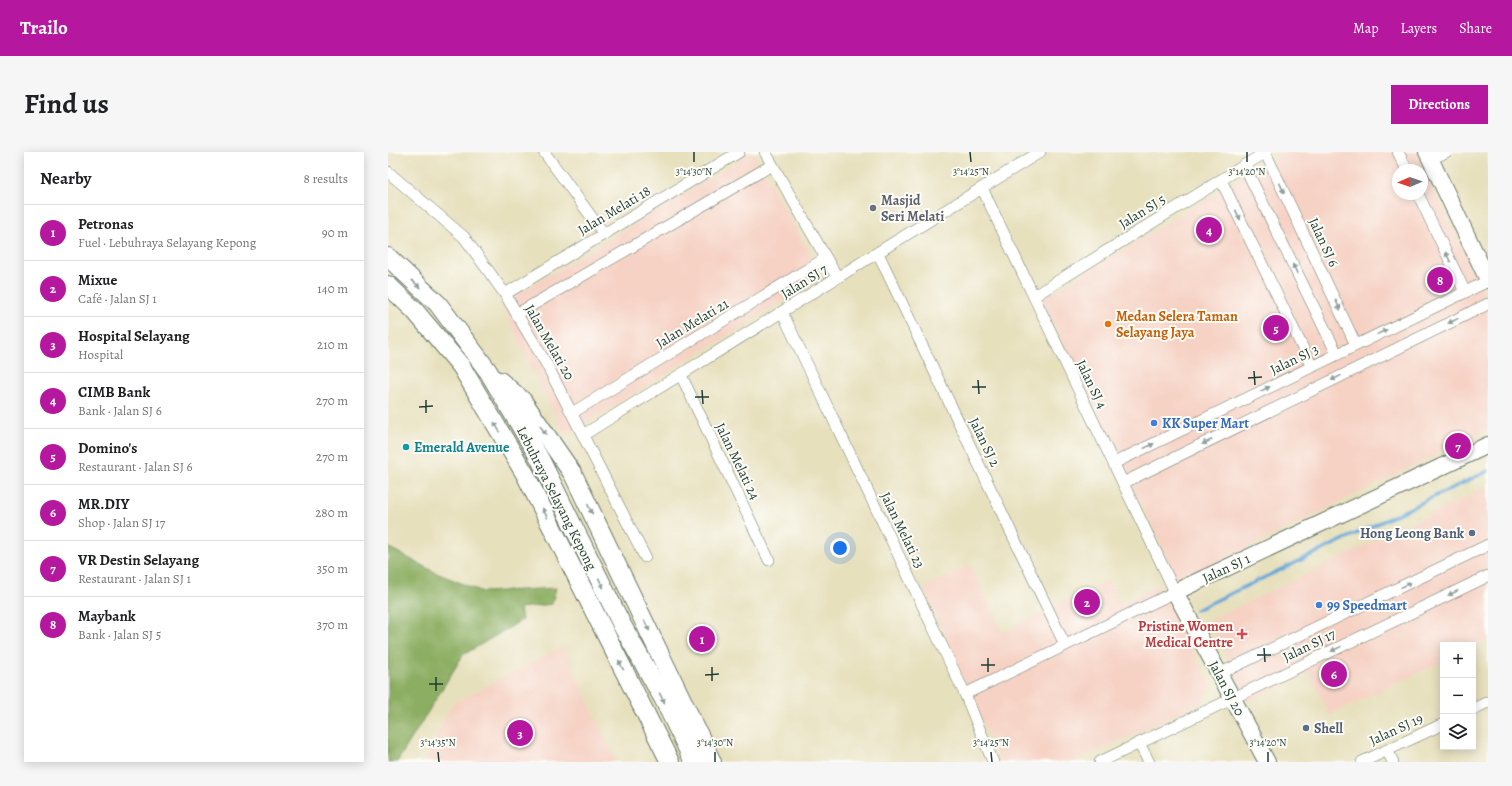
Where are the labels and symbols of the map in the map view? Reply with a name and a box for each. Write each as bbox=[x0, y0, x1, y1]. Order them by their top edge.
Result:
north arrow bbox=[1392, 164, 1428, 200]
text: 3°14'30"N bbox=[676, 165, 712, 178]
text: 3°14'25"N bbox=[953, 165, 989, 178]
text: 3°14'20"N bbox=[1228, 165, 1266, 178]
street label: Jalan Melati 18 bbox=[574, 181, 654, 240]
one-way arrow bbox=[1279, 182, 1285, 193]
street label: Jalan SJ 5 bbox=[1115, 190, 1169, 233]
place label: Masjid Seri Melati bbox=[881, 191, 944, 226]
marker: Masjid Seri Melati bbox=[868, 203, 878, 213]
one-way arrow bbox=[1235, 209, 1241, 221]
street label: Jalan SJ 6 bbox=[1304, 214, 1343, 270]
pin: 4 bbox=[1196, 215, 1222, 245]
one-way arrow bbox=[1445, 251, 1451, 262]
street label: Jalan SJ 7 bbox=[777, 260, 831, 303]
one-way arrow bbox=[1292, 263, 1298, 275]
pin: 8 bbox=[1427, 265, 1453, 295]
one-way arrow bbox=[411, 279, 421, 289]
street label: Jalan Melati 21 bbox=[652, 294, 732, 353]
one-way arrow bbox=[1335, 299, 1341, 311]
street label: Jalan Melati 20 bbox=[520, 301, 579, 384]
place label: Medan Selera Taman Selayang Jaya bbox=[1116, 307, 1238, 342]
pin: 5 bbox=[1263, 313, 1289, 343]
one-way arrow bbox=[1447, 318, 1459, 324]
marker: Medan Selera Taman Selayang Jaya bbox=[1103, 319, 1113, 329]
one-way arrow bbox=[1377, 329, 1388, 335]
street label: Jalan SJ 3 bbox=[1267, 340, 1322, 379]
street label: Jalan SJ 4 bbox=[1072, 357, 1112, 412]
one-way arrow bbox=[1331, 375, 1342, 381]
one-way arrow bbox=[1260, 386, 1271, 392]
street label: Jalan SJ 2 bbox=[965, 414, 1005, 470]
place label: KK Super Mart bbox=[1162, 414, 1249, 433]
marker: KK Super Mart bbox=[1149, 418, 1159, 428]
street label: Jalan Melati 24 bbox=[711, 420, 764, 503]
one-way arrow bbox=[493, 422, 501, 432]
street label: Lebuhraya Selayang Kepong bbox=[512, 423, 601, 573]
one-way arrow bbox=[539, 425, 547, 436]
pin: 7 bbox=[1445, 431, 1471, 461]
place label: Emerald Avenue bbox=[414, 438, 510, 457]
one-way arrow bbox=[1201, 439, 1213, 445]
marker: Emerald Avenue bbox=[401, 442, 411, 452]
one-way arrow bbox=[1143, 443, 1154, 449]
street label: Jalan Melati 23 bbox=[876, 489, 929, 572]
one-way arrow bbox=[587, 504, 593, 515]
one-way arrow bbox=[541, 507, 548, 519]
place label: Hong Leong Bank bbox=[1360, 524, 1465, 543]
marker: Hong Leong Bank bbox=[1467, 528, 1477, 538]
your location bbox=[830, 538, 850, 558]
street label: Jalan SJ 1 bbox=[1199, 549, 1253, 588]
one-way arrow bbox=[598, 578, 604, 589]
one-way arrow bbox=[1400, 582, 1412, 588]
pin: 2 bbox=[1074, 587, 1100, 617]
one-way arrow bbox=[1447, 590, 1459, 596]
place label: 99 Speedmart bbox=[1327, 596, 1407, 615]
marker: 99 Speedmart bbox=[1314, 600, 1324, 610]
place label: Pristine Women Medical Centre bbox=[1138, 617, 1234, 652]
one-way arrow bbox=[644, 621, 650, 632]
pin: 1 bbox=[689, 624, 715, 654]
street label: Jalan SJ 17 bbox=[1280, 624, 1339, 666]
marker: Pristine Women Medical Centre bbox=[1236, 628, 1248, 640]
one-way arrow bbox=[1330, 646, 1341, 652]
street label: Jalan SJ 20 bbox=[1204, 657, 1249, 719]
one-way arrow bbox=[617, 659, 624, 671]
pin: 6 bbox=[1321, 659, 1347, 689]
one-way arrow bbox=[659, 692, 666, 704]
street label: Jalan SJ 19 bbox=[1366, 709, 1426, 750]
pin: 3 bbox=[507, 718, 533, 748]
place label: Shell bbox=[1314, 719, 1343, 738]
marker: Shell bbox=[1301, 723, 1311, 733]
text: 3°14'35"N bbox=[420, 736, 456, 749]
text: 3°14'30"N bbox=[697, 736, 733, 749]
text: 3°14'25"N bbox=[973, 736, 1009, 749]
text: 3°14'20"N bbox=[1249, 736, 1287, 749]

